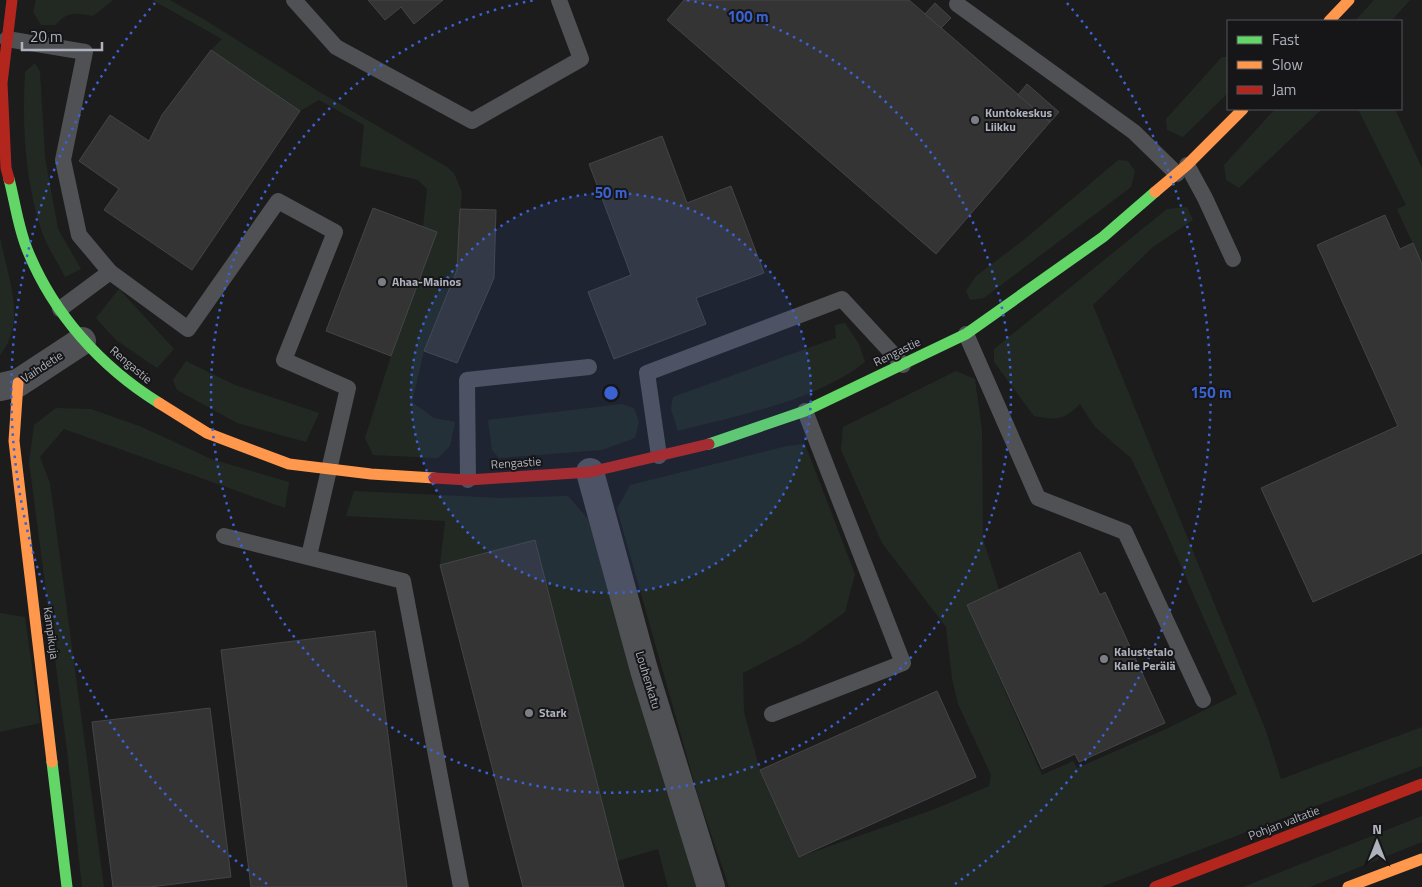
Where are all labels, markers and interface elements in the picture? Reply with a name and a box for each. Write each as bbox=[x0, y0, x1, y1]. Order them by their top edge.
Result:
text: 100 m bbox=[727, 5, 769, 28]
scale bar bbox=[22, 20, 102, 52]
legend bbox=[1227, 20, 1402, 110]
text: 20 m bbox=[30, 25, 63, 48]
text: Fast bbox=[1272, 28, 1300, 51]
text: Slow bbox=[1272, 53, 1303, 76]
text: Jam bbox=[1272, 78, 1296, 101]
place label: Kuntokeskus Liikku bbox=[985, 103, 1053, 136]
marker: Kuntokeskus Liikku bbox=[969, 114, 981, 126]
text: 50 m bbox=[595, 181, 627, 204]
place label: Ahaa-Mainos bbox=[392, 272, 462, 291]
marker: Ahaa-Mainos bbox=[376, 276, 388, 288]
street label: Rengastie bbox=[870, 332, 924, 371]
street label: Rengastie bbox=[106, 341, 157, 388]
street label: Vaihdetie bbox=[17, 346, 67, 387]
text: 150 m bbox=[1190, 381, 1232, 404]
centre of rings bbox=[602, 384, 620, 402]
street label: Rengastie bbox=[490, 451, 542, 474]
street label: Kampikuja bbox=[38, 606, 65, 660]
place label: Kalustetalo Kalle Perälä bbox=[1114, 642, 1176, 675]
street label: Louhenkatu bbox=[631, 649, 666, 711]
marker: Kalustetalo Kalle Perälä bbox=[1098, 653, 1110, 665]
place label: Stark bbox=[539, 703, 567, 722]
marker: Stark bbox=[523, 707, 535, 719]
street label: Pohjan valtatie bbox=[1245, 800, 1322, 845]
north arrow bbox=[1352, 817, 1402, 867]
text: N bbox=[1372, 818, 1382, 839]

